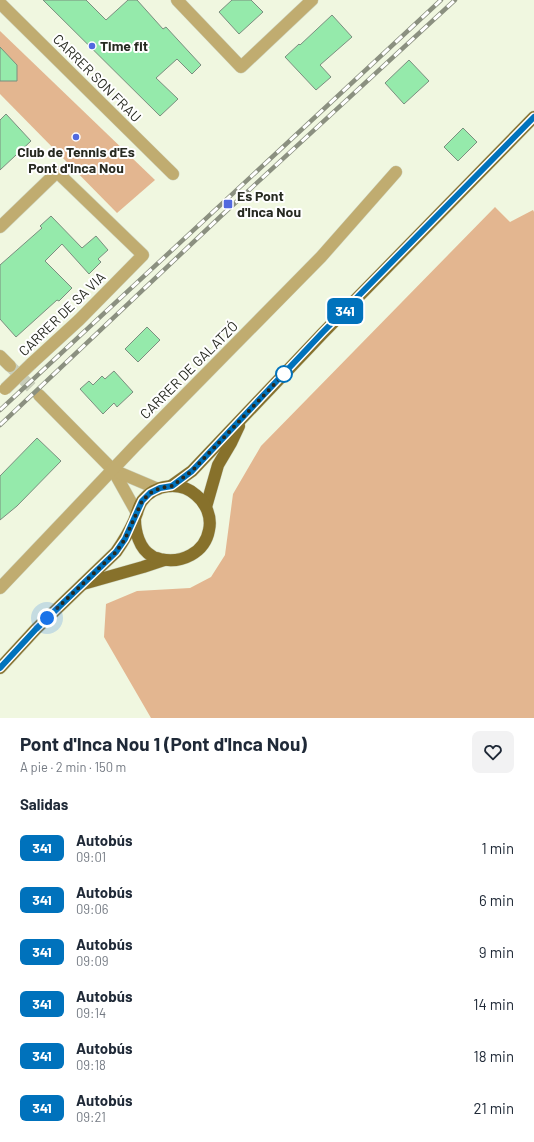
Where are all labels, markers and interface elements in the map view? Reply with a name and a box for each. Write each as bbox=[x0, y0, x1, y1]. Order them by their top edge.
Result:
street label: CARRER SON FRAU bbox=[50, 30, 145, 125]
place label: Time fit bbox=[100, 37, 148, 54]
marker: Time fit bbox=[87, 41, 97, 51]
marker: Club de Tennis d'Es Pont d'Inca Nou bbox=[71, 132, 81, 142]
place label: Club de Tennis d'Es Pont d'Inca Nou bbox=[17, 143, 135, 176]
place label: Es Pont d'Inca Nou bbox=[237, 187, 301, 220]
marker: Es Pont d'Inca Nou bbox=[222, 198, 234, 210]
street label: CARRER DE SA VIA bbox=[15, 268, 109, 359]
line badge: 341 bbox=[322, 298, 368, 324]
text: 341 bbox=[335, 302, 355, 319]
street label: CARRER DE GALATZÓ bbox=[136, 317, 241, 422]
unlabelled marker bbox=[275, 365, 293, 383]
your location bbox=[37, 608, 57, 628]
button: heart bbox=[472, 731, 514, 773]
text: Pont d'Inca Nou 1 (Pont d'Inca Nou) bbox=[20, 732, 307, 755]
text: A pie · 2 min · 150 m bbox=[20, 759, 126, 775]
text: Salidas bbox=[20, 795, 68, 813]
text: Autobús bbox=[76, 831, 132, 849]
text: 341 bbox=[32, 839, 52, 856]
text: 1 min bbox=[481, 839, 514, 857]
text: 09:01 bbox=[76, 849, 106, 865]
text: Autobús bbox=[76, 883, 132, 901]
text: 341 bbox=[32, 891, 52, 908]
text: 6 min bbox=[479, 891, 514, 909]
text: 09:06 bbox=[76, 901, 109, 917]
text: Autobús bbox=[76, 935, 132, 953]
text: 341 bbox=[32, 943, 52, 960]
text: 9 min bbox=[479, 943, 514, 961]
text: 09:09 bbox=[76, 953, 109, 969]
text: Autobús bbox=[76, 987, 132, 1005]
text: 341 bbox=[32, 995, 52, 1012]
text: 14 min bbox=[473, 995, 514, 1013]
text: 09:14 bbox=[76, 1005, 106, 1021]
text: Autobús bbox=[76, 1039, 132, 1057]
text: 341 bbox=[32, 1047, 52, 1064]
text: 18 min bbox=[474, 1047, 514, 1065]
text: 09:18 bbox=[76, 1057, 106, 1073]
text: Autobús bbox=[76, 1091, 132, 1109]
text: 341 bbox=[32, 1099, 52, 1116]
text: 21 min bbox=[474, 1099, 514, 1117]
text: 09:21 bbox=[76, 1109, 106, 1125]

